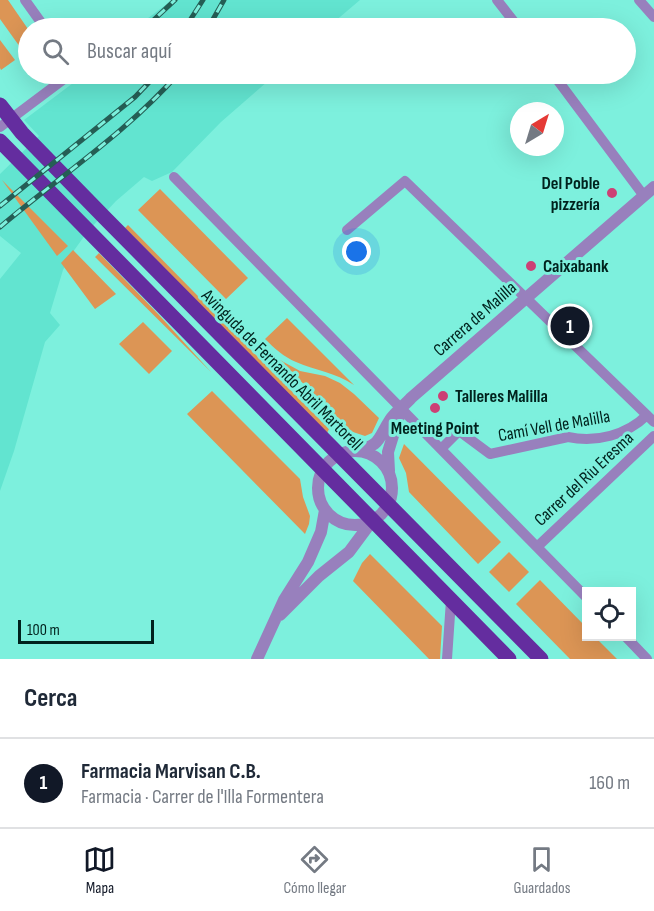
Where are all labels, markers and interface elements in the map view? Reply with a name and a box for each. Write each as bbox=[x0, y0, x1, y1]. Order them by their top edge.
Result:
search box bbox=[18, 18, 636, 84]
icon: search bbox=[39, 35, 72, 68]
text: Buscar aquí bbox=[87, 38, 172, 65]
north arrow bbox=[510, 102, 564, 156]
place label: Del Poble pizzería bbox=[541, 173, 600, 215]
marker: Del Poble pizzería bbox=[605, 186, 619, 200]
your location bbox=[342, 237, 371, 266]
place label: Caixabank bbox=[543, 256, 609, 277]
marker: Caixabank bbox=[524, 259, 538, 273]
street label: Carrera de Malilla bbox=[429, 277, 521, 361]
street label: Avinguda de Fernando Abril Martorell bbox=[196, 284, 367, 455]
pin: 1 bbox=[550, 304, 590, 348]
place label: Talleres Malilla bbox=[455, 386, 548, 407]
marker: Talleres Malilla bbox=[436, 389, 450, 403]
marker: Meeting Point bbox=[428, 401, 442, 415]
street label: Camí Vell de Malilla bbox=[496, 406, 612, 446]
place label: Meeting Point bbox=[391, 418, 479, 439]
street label: Carrer del Riu Eresma bbox=[530, 428, 638, 530]
map controls bbox=[582, 587, 636, 641]
button: locate bbox=[582, 587, 636, 641]
scale bar bbox=[18, 617, 154, 644]
text: 100 m bbox=[27, 621, 60, 640]
text: Cerca bbox=[24, 683, 77, 714]
text: Farmacia Marvisan C.B. bbox=[81, 758, 261, 785]
text: 1 bbox=[40, 771, 47, 795]
text: 160 m bbox=[589, 771, 630, 795]
text: Farmacia · Carrer de l'Illa Formentera bbox=[81, 785, 324, 809]
tab: Mapa bbox=[83, 843, 116, 898]
tab: Cómo llegar bbox=[283, 843, 346, 898]
tab: Guardados bbox=[513, 843, 571, 898]

